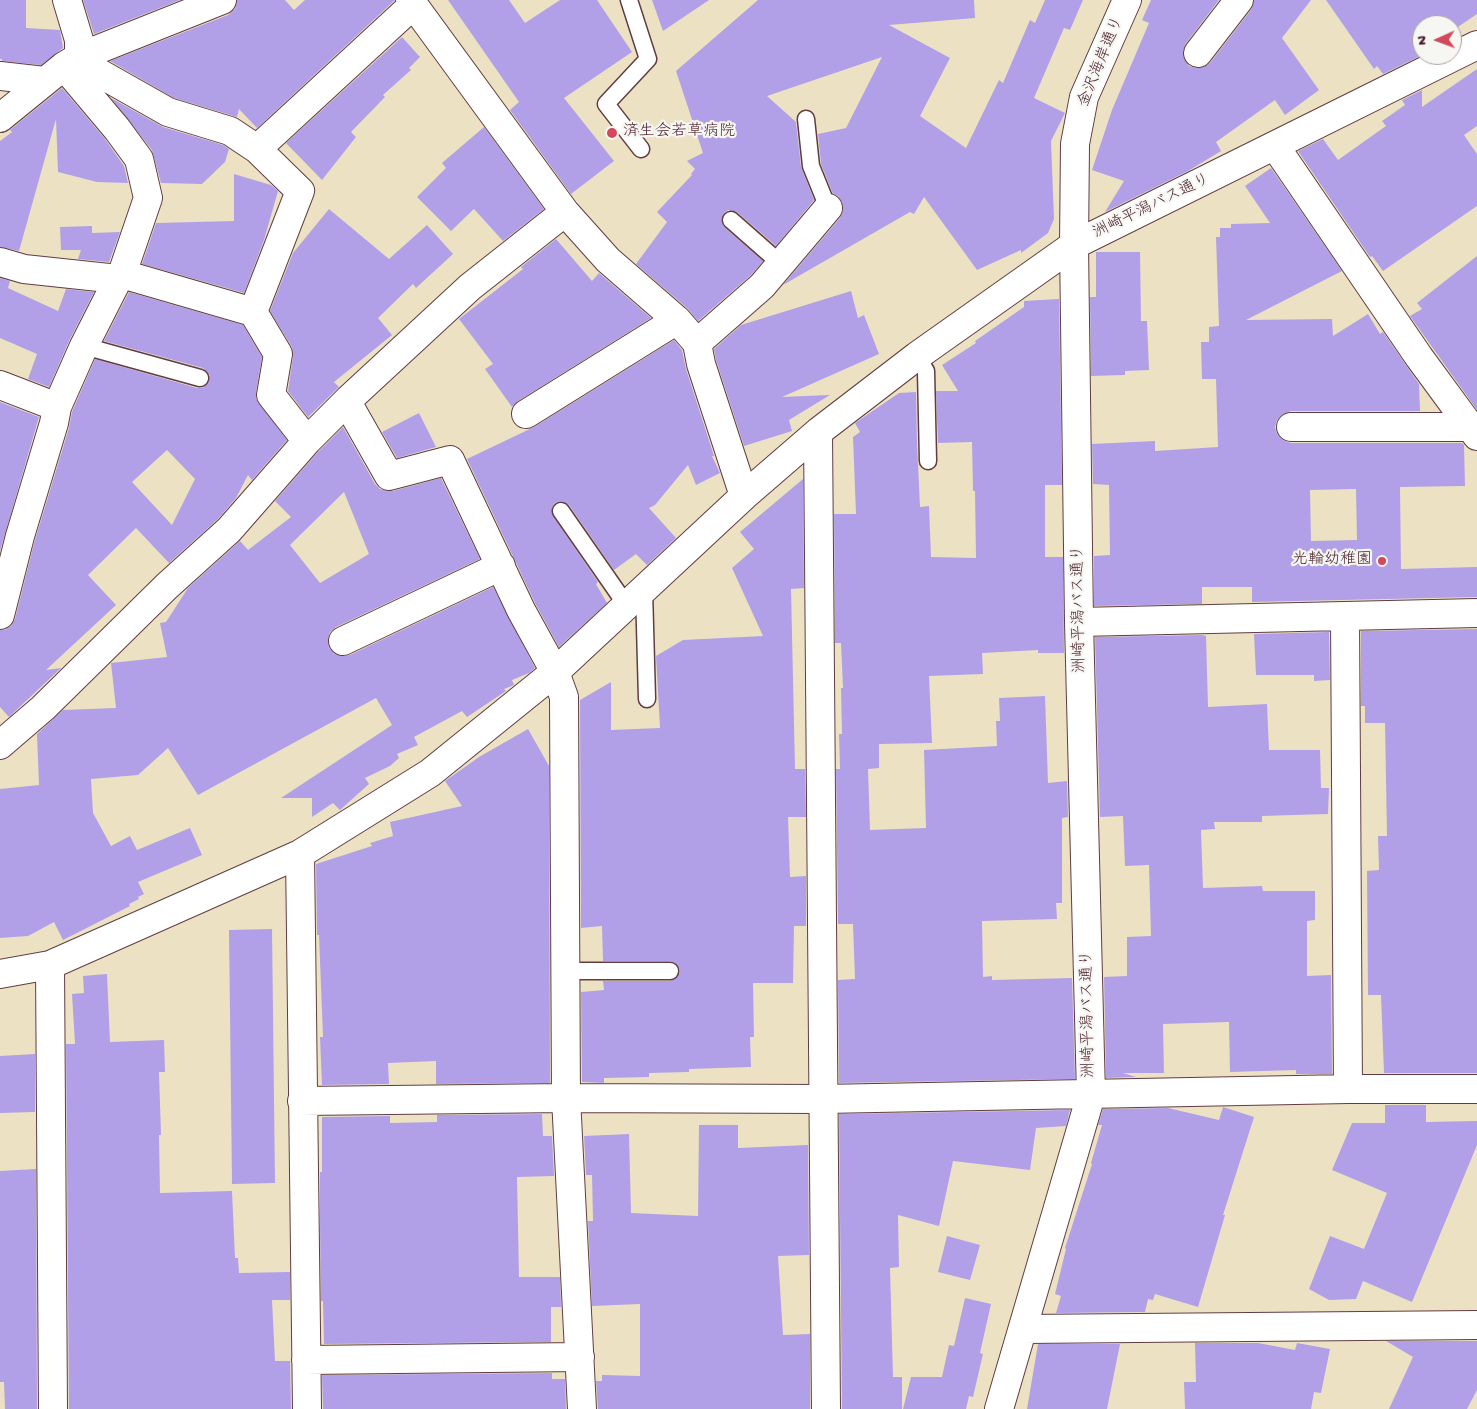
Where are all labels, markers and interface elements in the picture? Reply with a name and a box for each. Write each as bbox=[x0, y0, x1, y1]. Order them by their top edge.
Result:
street label: 金沢海岸通り bbox=[1075, 14, 1129, 110]
north arrow bbox=[1412, 15, 1462, 65]
text: N bbox=[1414, 36, 1431, 45]
place label: 済生会若草病院 bbox=[623, 123, 735, 143]
marker: 済生会若草病院 bbox=[605, 126, 619, 140]
street label: 洲崎平潟バス通り bbox=[1090, 170, 1214, 244]
street label: 洲崎平潟バス通り bbox=[1069, 545, 1091, 673]
place label: 光輪幼稚園 bbox=[1292, 551, 1372, 571]
marker: 光輪幼稚園 bbox=[1376, 555, 1388, 567]
street label: 洲崎平潟バス通り bbox=[1078, 950, 1100, 1078]

